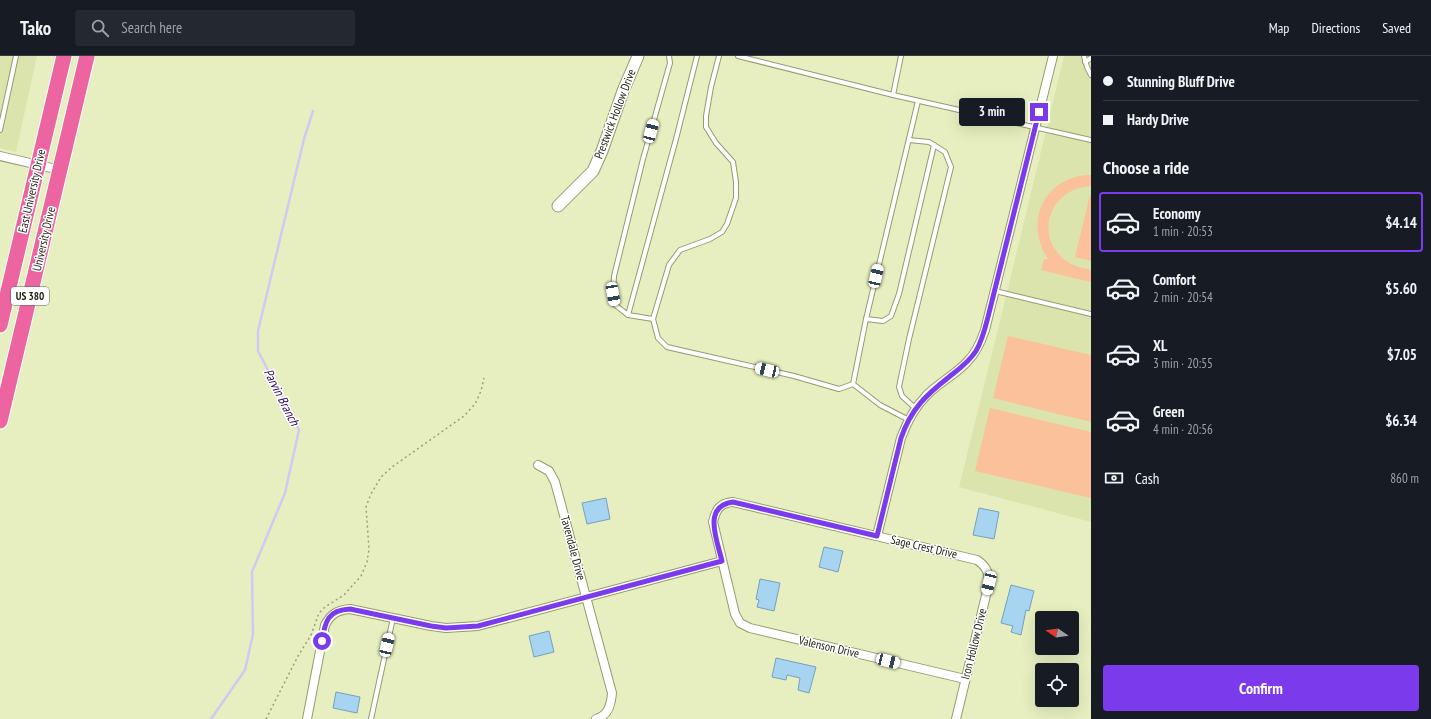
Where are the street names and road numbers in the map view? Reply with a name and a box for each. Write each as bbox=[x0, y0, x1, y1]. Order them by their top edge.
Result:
street label: Prestwick Hollow Drive bbox=[591, 67, 639, 161]
street label: East University Drive bbox=[15, 148, 48, 234]
street label: University Drive bbox=[29, 205, 58, 272]
road number: US 380 bbox=[11, 287, 49, 305]
street label: Tavendale Drive bbox=[558, 514, 589, 582]
street label: Sage Crest Drive bbox=[889, 532, 959, 561]
street label: Iron Hollow Drive bbox=[957, 607, 990, 681]
street label: Valenson Drive bbox=[796, 632, 861, 661]

